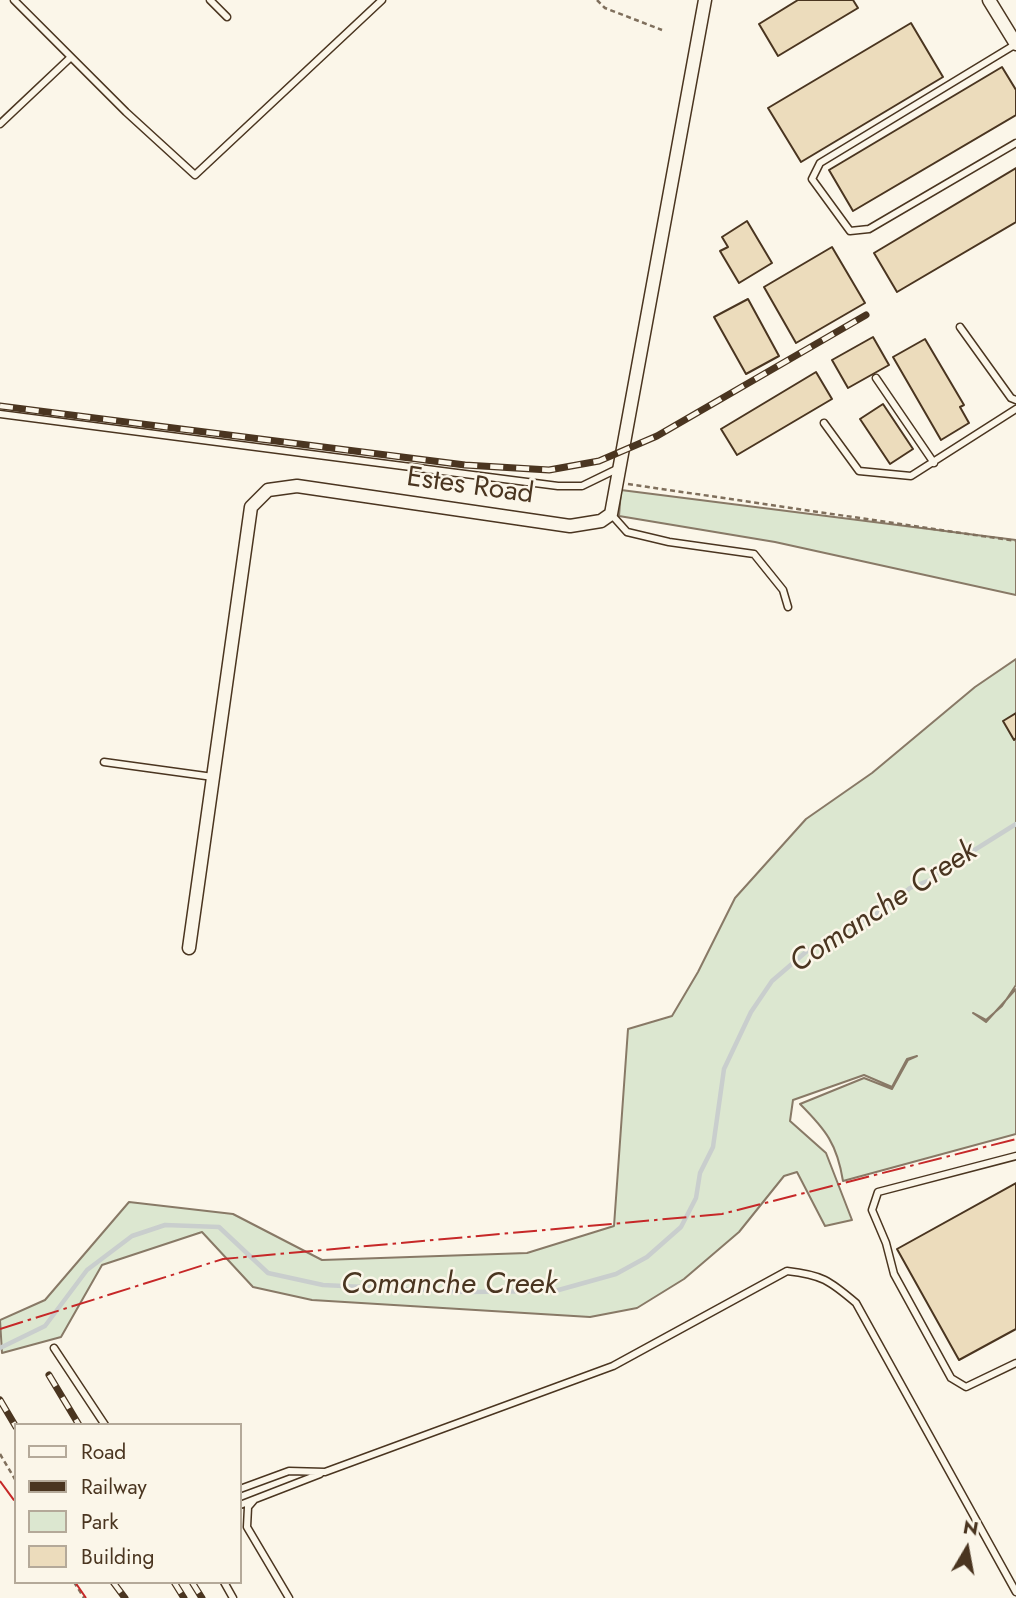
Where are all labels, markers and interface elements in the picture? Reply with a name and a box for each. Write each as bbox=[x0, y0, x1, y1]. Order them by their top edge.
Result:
street label: Estes Road bbox=[404, 461, 536, 513]
water label: Comanche Creek bbox=[784, 834, 984, 982]
water label: Comanche Creek bbox=[341, 1268, 557, 1304]
legend bbox=[14, 1423, 242, 1584]
text: Road bbox=[81, 1437, 126, 1467]
text: Railway bbox=[81, 1472, 147, 1502]
text: Park bbox=[81, 1507, 118, 1537]
text: N bbox=[961, 1513, 981, 1542]
north arrow bbox=[932, 1514, 1002, 1584]
text: Building bbox=[81, 1542, 154, 1572]

